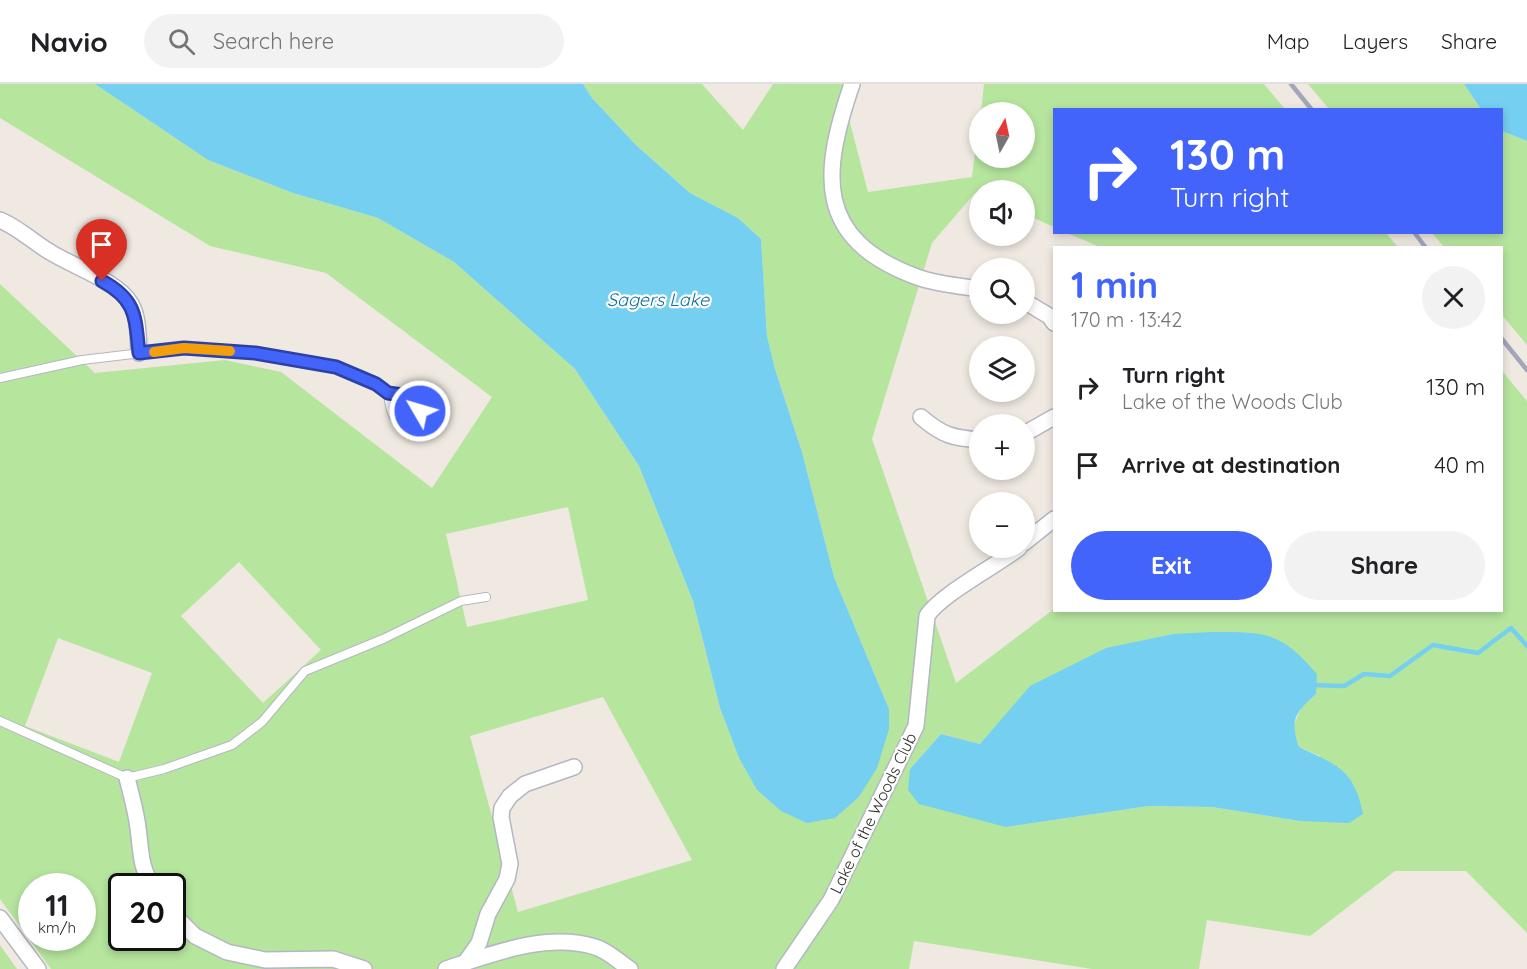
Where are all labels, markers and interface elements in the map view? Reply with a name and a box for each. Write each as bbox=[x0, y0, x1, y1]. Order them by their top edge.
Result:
search box bbox=[144, 14, 564, 68]
text: Navio bbox=[30, 24, 108, 59]
icon: search bbox=[165, 25, 198, 58]
text: Search here bbox=[213, 27, 334, 55]
text: Map bbox=[1267, 28, 1310, 54]
text: Layers bbox=[1343, 28, 1408, 54]
text: Share bbox=[1441, 28, 1497, 54]
north arrow bbox=[969, 102, 1035, 168]
map controls bbox=[969, 102, 1035, 558]
text: 130 m bbox=[1170, 128, 1285, 181]
icon: right bbox=[1071, 132, 1149, 210]
button: sound bbox=[969, 180, 1035, 246]
text: Turn right bbox=[1170, 180, 1289, 214]
pin bbox=[76, 219, 127, 281]
icon: arrive bbox=[85, 228, 118, 261]
button: search bbox=[969, 258, 1035, 324]
text: 1 min bbox=[1071, 262, 1158, 307]
button: close bbox=[1422, 266, 1485, 329]
water label: Sagers Lake bbox=[607, 288, 710, 311]
text: 170 m · 13:42 bbox=[1071, 307, 1182, 332]
button: layers bbox=[969, 336, 1035, 402]
text: Turn right bbox=[1122, 361, 1226, 389]
icon: right bbox=[1071, 371, 1104, 404]
text: 130 m bbox=[1426, 373, 1485, 401]
position arrow bbox=[388, 379, 452, 443]
text: Lake of the Woods Club bbox=[1122, 389, 1343, 414]
button: + bbox=[969, 414, 1035, 480]
icon: arrive bbox=[1071, 449, 1104, 482]
text: Arrive at destination bbox=[1122, 451, 1340, 479]
text: 40 m bbox=[1434, 451, 1485, 479]
button: − bbox=[969, 492, 1035, 558]
button: Exit bbox=[1071, 531, 1272, 600]
button: Share bbox=[1284, 531, 1485, 600]
street label: Lake of the Woods Club bbox=[825, 729, 921, 897]
speed limit sign: 20 bbox=[108, 873, 186, 951]
text: 11 bbox=[45, 886, 69, 924]
text: km/h bbox=[38, 918, 76, 937]

